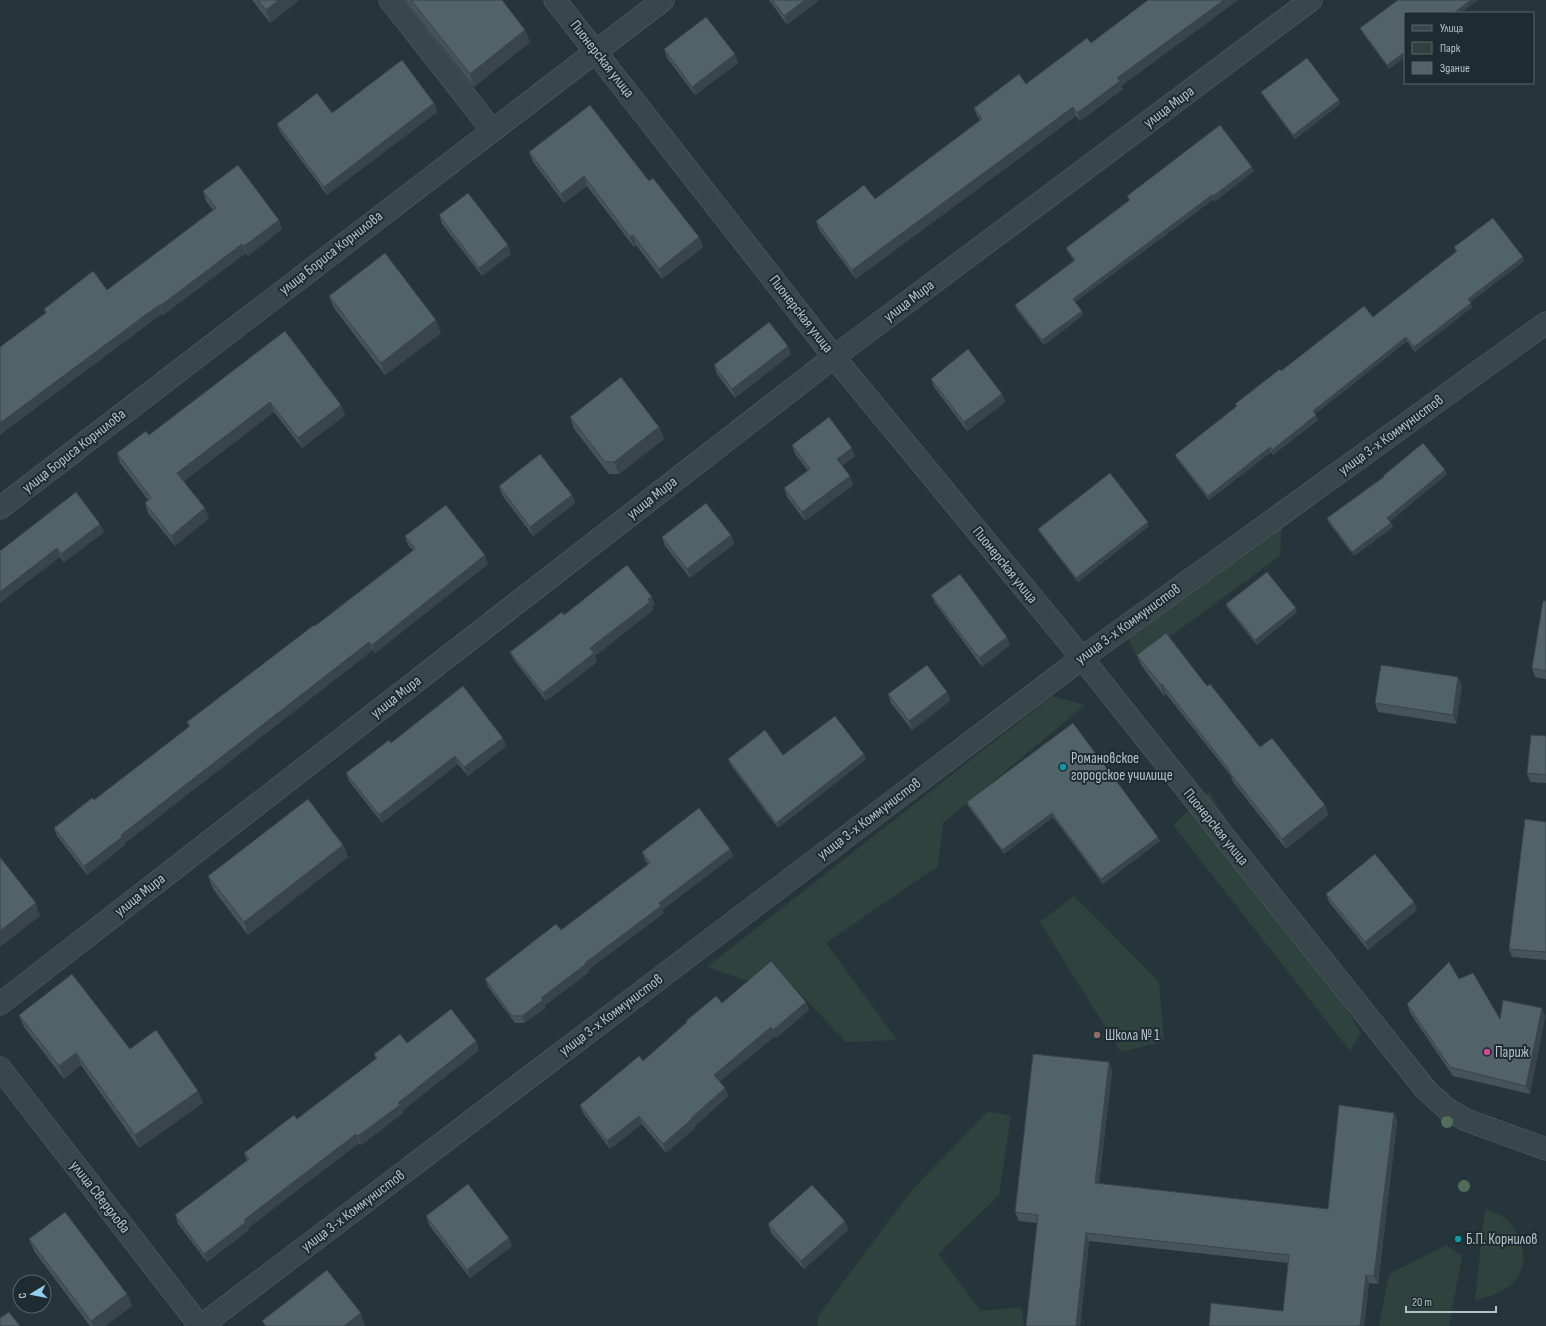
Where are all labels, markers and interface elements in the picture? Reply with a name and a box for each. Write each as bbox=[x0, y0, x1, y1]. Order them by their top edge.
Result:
legend bbox=[1404, 12, 1534, 84]
street label: Пионерская улица bbox=[566, 16, 638, 102]
text: Улица bbox=[1440, 21, 1464, 36]
text: Парк bbox=[1440, 41, 1461, 56]
text: Здание bbox=[1440, 61, 1470, 76]
street label: улица Мира bbox=[1140, 82, 1198, 132]
street label: улица Бориса Корнилова bbox=[275, 207, 387, 299]
street label: Пионерская улица bbox=[765, 271, 837, 357]
street label: улица Мира bbox=[880, 276, 938, 326]
street label: улица 3-х Коммунистов bbox=[1335, 391, 1447, 479]
street label: улица Бориса Корнилова bbox=[18, 405, 130, 497]
street label: улица Мира bbox=[623, 472, 681, 524]
street label: Пионерская улица bbox=[968, 523, 1042, 607]
street label: улица 3-х Коммунистов bbox=[1072, 580, 1184, 668]
street label: улица Мира bbox=[367, 671, 425, 723]
place label: Романовское городское училище bbox=[1071, 749, 1173, 785]
marker: Романовское городское училище bbox=[1058, 762, 1068, 772]
street label: улица 3-х Коммунистов bbox=[813, 774, 925, 864]
street label: Пионерская улица bbox=[1179, 785, 1253, 869]
street label: улица Мира bbox=[111, 869, 169, 921]
street label: улица 3-х Коммунистов bbox=[555, 970, 667, 1060]
place label: Школа № 1 bbox=[1105, 1026, 1160, 1045]
marker: Школа № 1 bbox=[1092, 1030, 1102, 1040]
place label: Париж bbox=[1495, 1043, 1529, 1062]
marker: Париж bbox=[1482, 1047, 1492, 1057]
street label: улица Свердлова bbox=[66, 1157, 134, 1237]
street label: улица 3-х Коммунистов bbox=[297, 1166, 409, 1256]
place label: Б.П. Корнилов bbox=[1466, 1230, 1538, 1249]
marker: Б.П. Корнилов bbox=[1453, 1234, 1463, 1244]
north arrow bbox=[12, 1274, 52, 1314]
scale bar bbox=[1406, 1288, 1496, 1314]
text: С bbox=[16, 1291, 30, 1300]
text: 20 m bbox=[1412, 1295, 1432, 1310]

